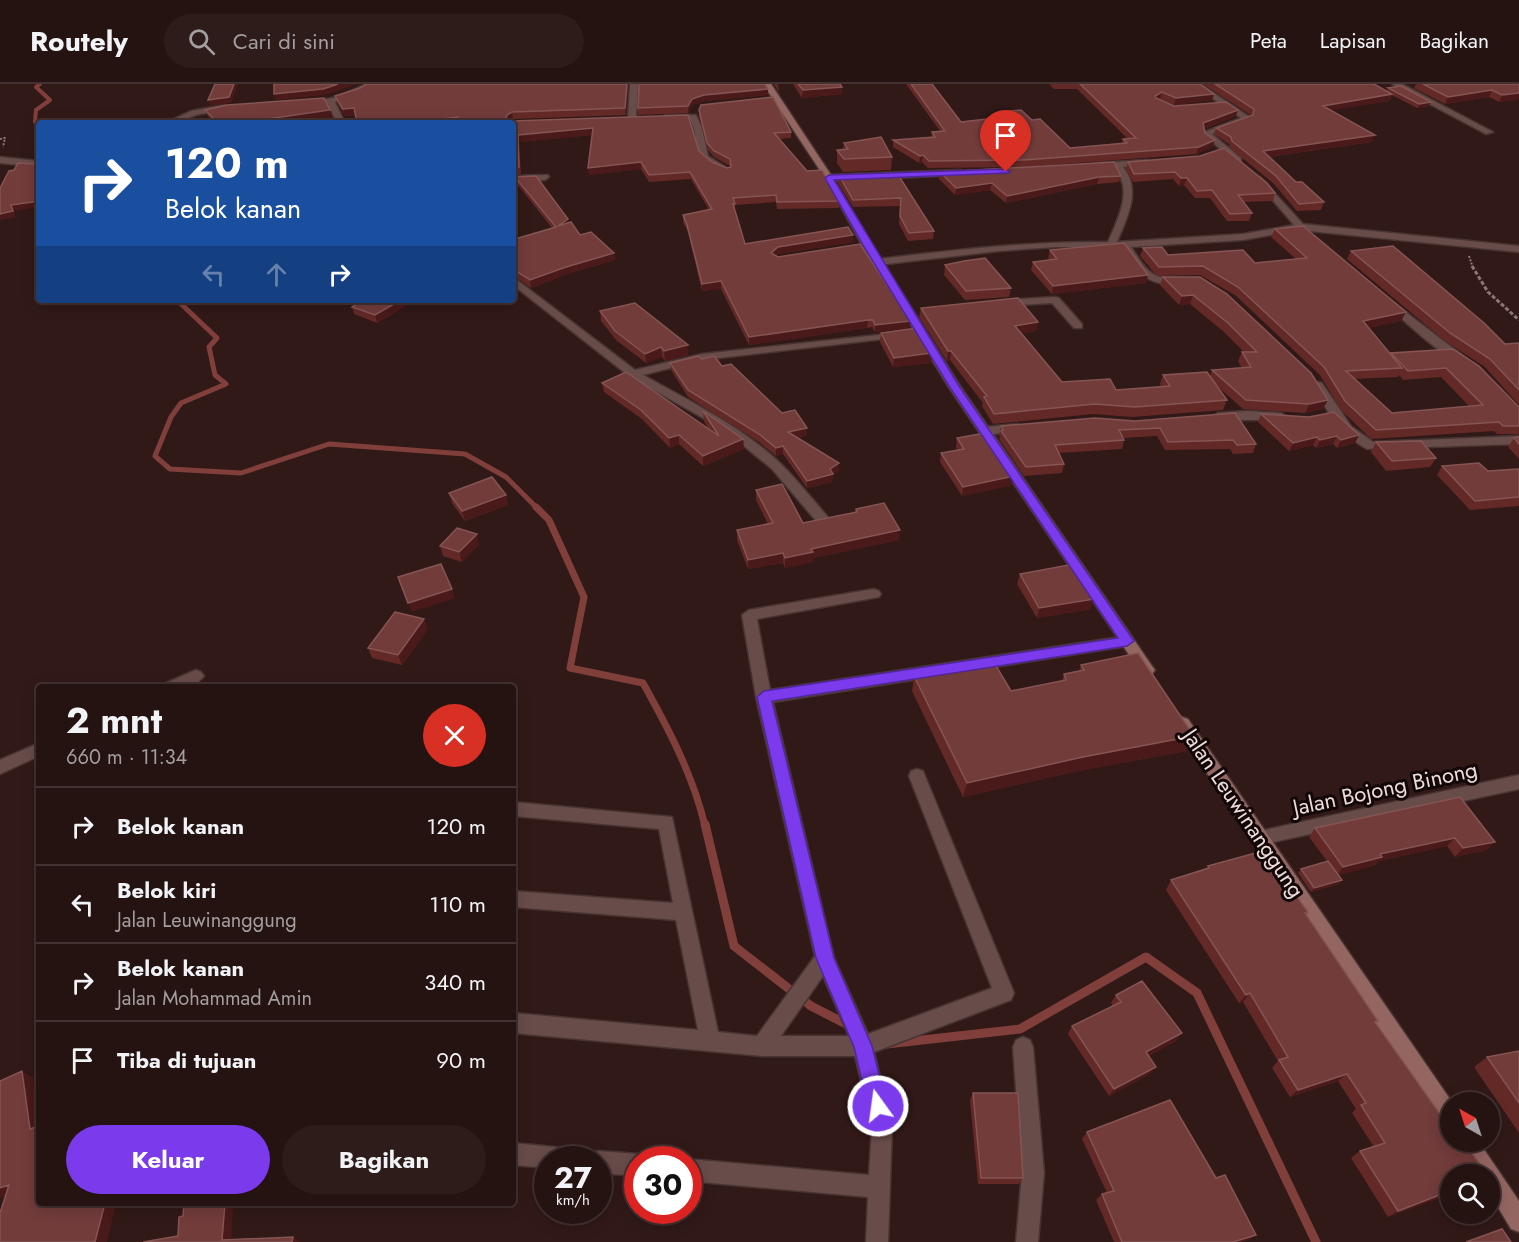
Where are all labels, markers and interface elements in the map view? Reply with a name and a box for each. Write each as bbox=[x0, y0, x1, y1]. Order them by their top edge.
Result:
search box bbox=[164, 14, 584, 68]
text: Routely bbox=[30, 21, 128, 62]
icon: search bbox=[185, 25, 218, 58]
text: Cari di sini bbox=[233, 25, 335, 57]
text: Peta bbox=[1250, 26, 1287, 56]
text: Lapisan bbox=[1320, 26, 1386, 56]
text: Bagikan bbox=[1419, 26, 1489, 56]
pin bbox=[980, 110, 1031, 172]
icon: arrive bbox=[989, 119, 1022, 152]
text: 120 m bbox=[165, 133, 289, 194]
icon: right bbox=[66, 144, 144, 222]
text: Belok kanan bbox=[165, 189, 301, 228]
icon: left bbox=[197, 258, 230, 291]
icon: ahead bbox=[260, 258, 293, 291]
icon: right bbox=[323, 258, 356, 291]
text: 2 mnt bbox=[66, 694, 162, 746]
button: close bbox=[423, 704, 486, 767]
street label: Jalan Leuwinanggung bbox=[1174, 720, 1312, 904]
text: 660 m · 11:34 bbox=[66, 743, 187, 772]
street label: Jalan Bojong Binong bbox=[1287, 753, 1480, 824]
icon: right bbox=[66, 810, 99, 843]
text: Belok kanan bbox=[117, 810, 244, 842]
text: 120 m bbox=[427, 810, 486, 842]
text: Belok kiri bbox=[117, 874, 216, 906]
icon: left bbox=[66, 888, 99, 921]
text: 110 m bbox=[429, 888, 486, 920]
text: Jalan Leuwinanggung bbox=[117, 906, 297, 935]
text: Belok kanan bbox=[117, 952, 244, 984]
icon: right bbox=[66, 966, 99, 999]
text: 340 m bbox=[424, 966, 486, 998]
text: Jalan Mohammad Amin bbox=[117, 984, 312, 1013]
icon: arrive bbox=[66, 1044, 99, 1077]
text: Tiba di tujuan bbox=[117, 1044, 256, 1076]
text: 90 m bbox=[436, 1044, 486, 1076]
position arrow bbox=[846, 1074, 910, 1138]
north arrow bbox=[1440, 1092, 1500, 1152]
map controls bbox=[1440, 1092, 1500, 1224]
button: Keluar bbox=[66, 1125, 270, 1194]
button: Bagikan bbox=[282, 1125, 486, 1194]
speed limit sign: 30 bbox=[624, 1146, 702, 1224]
text: 27 bbox=[554, 1156, 592, 1199]
button: search bbox=[1440, 1164, 1500, 1224]
text: km/h bbox=[556, 1189, 590, 1211]

